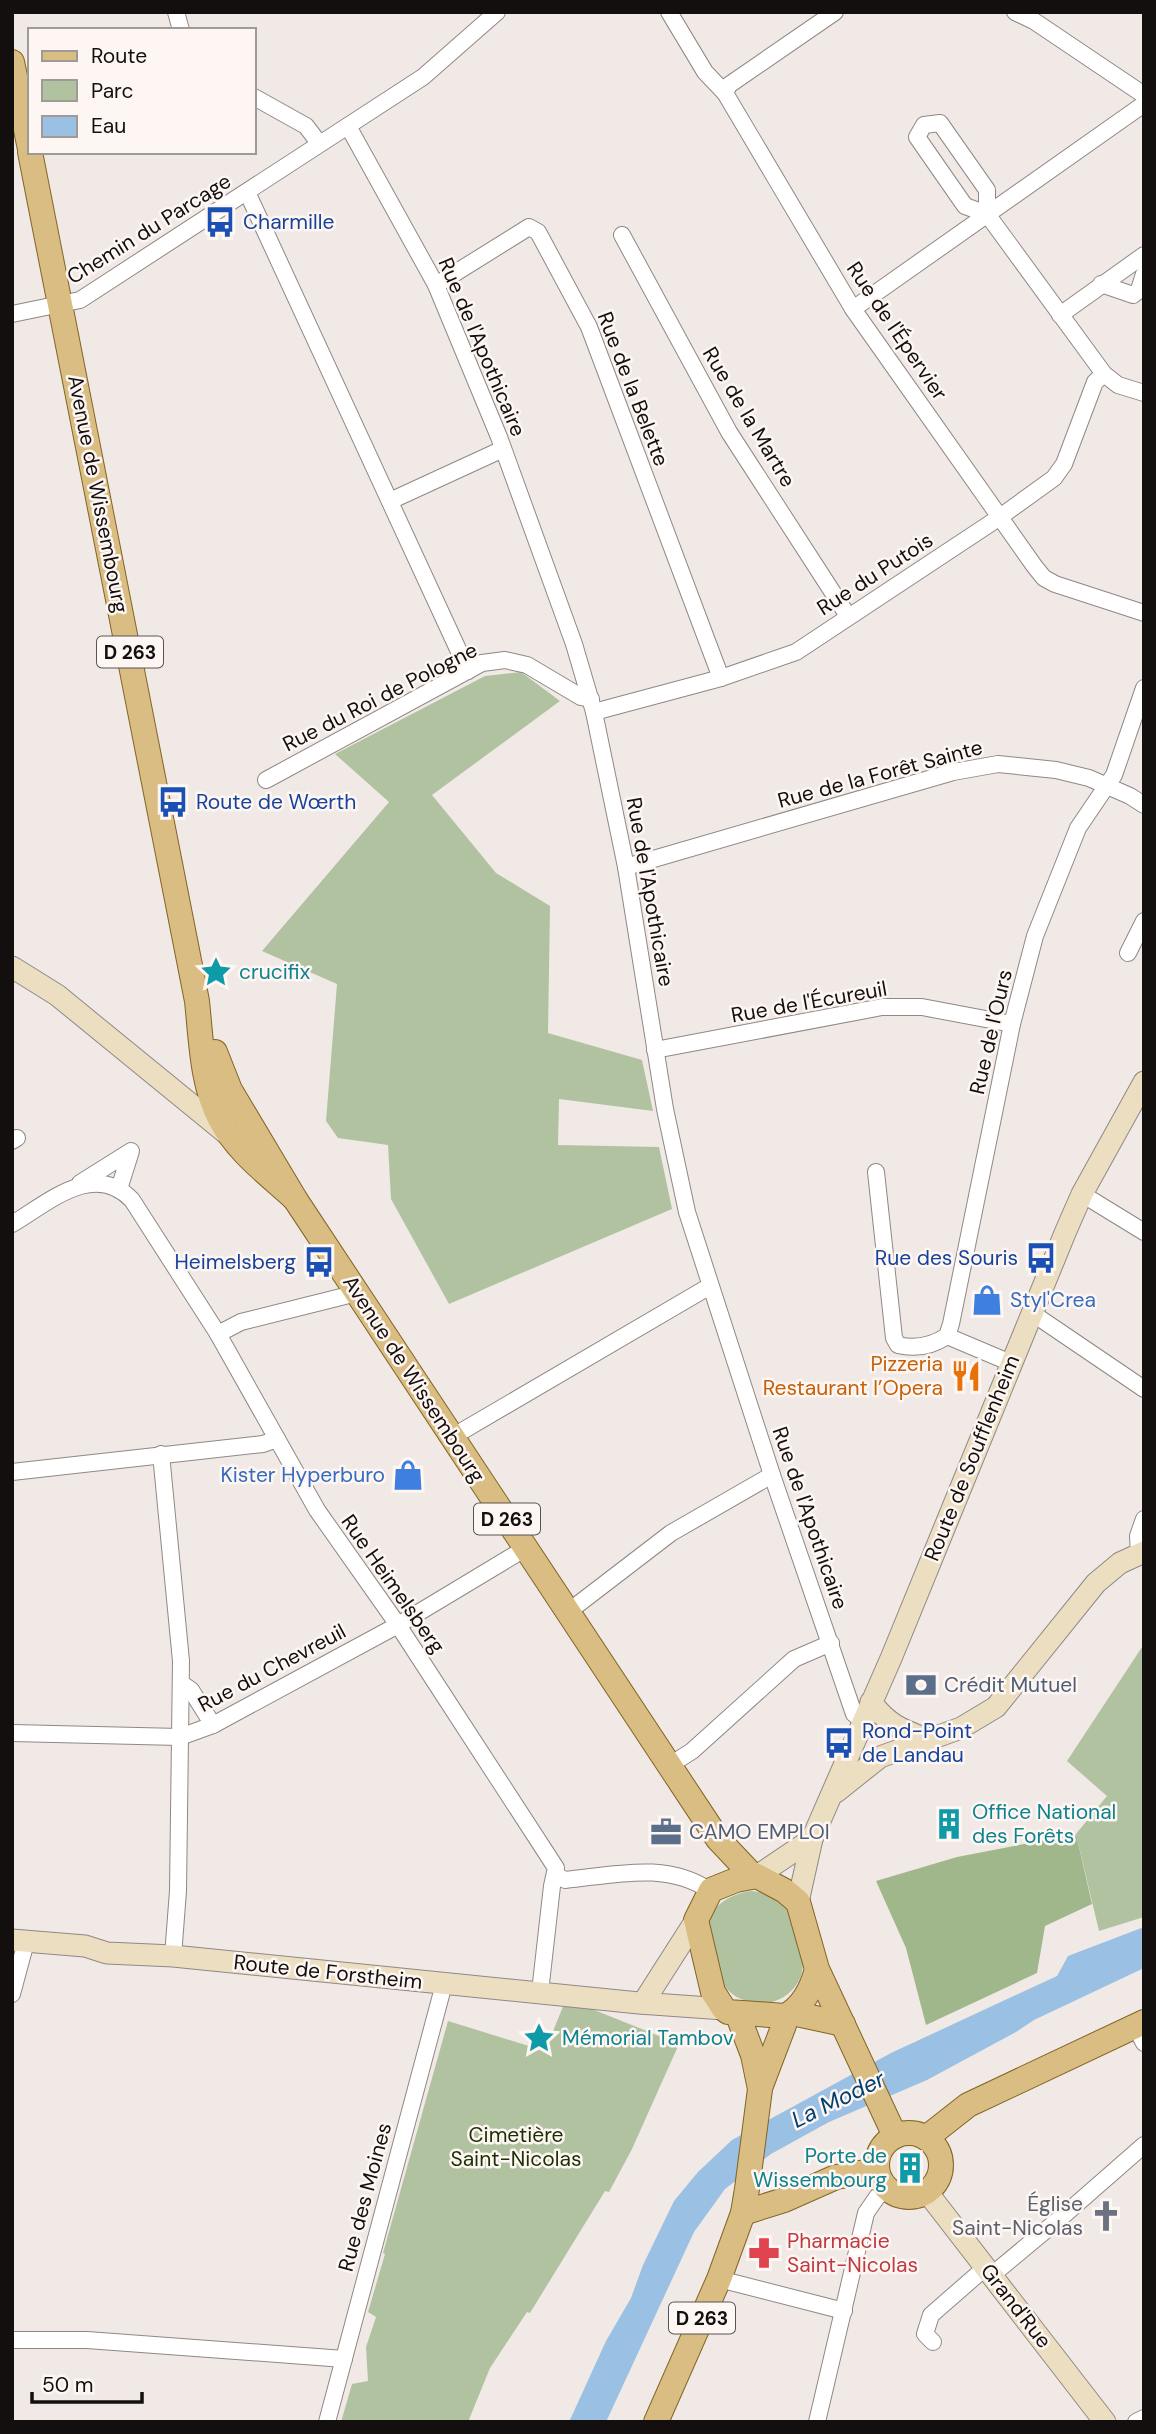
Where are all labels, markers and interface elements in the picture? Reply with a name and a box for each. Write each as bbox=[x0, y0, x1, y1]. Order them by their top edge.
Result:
legend bbox=[28, 28, 256, 154]
text: Route bbox=[91, 42, 147, 70]
text: Parc bbox=[91, 77, 134, 105]
text: Eau bbox=[91, 112, 126, 140]
street label: Chemin du Parcage bbox=[62, 167, 236, 291]
bus stop icon: Charmille bbox=[203, 205, 237, 239]
place label: Charmille bbox=[243, 208, 334, 236]
street label: Rue de l'Apothicaire bbox=[432, 253, 532, 441]
street label: Rue de l'Épervier bbox=[840, 256, 954, 406]
street label: Rue de la Belette bbox=[591, 308, 675, 470]
street label: Rue de la Martre bbox=[696, 342, 802, 492]
street label: Avenue de Wissembourg bbox=[61, 373, 135, 616]
street label: Rue du Putois bbox=[812, 526, 938, 622]
road number: D 263 bbox=[97, 636, 163, 667]
street label: Rue du Roi de Pologne bbox=[278, 636, 482, 758]
street label: Rue de la Forêt Sainte bbox=[774, 733, 986, 815]
bus stop icon: Route de Wœrth bbox=[156, 785, 190, 819]
place label: Route de Wœrth bbox=[196, 788, 356, 816]
street label: Rue de l'Apothicaire bbox=[620, 795, 680, 989]
place icon: crucifix bbox=[199, 955, 233, 989]
place label: crucifix bbox=[239, 958, 310, 986]
street label: Rue de l'Ours bbox=[963, 967, 1019, 1097]
street label: Rue de l'Écureuil bbox=[729, 975, 889, 1029]
bus stop icon: Rue des Souris bbox=[1024, 1241, 1058, 1275]
place label: Rue des Souris bbox=[875, 1244, 1018, 1272]
bus stop icon: Heimelsberg bbox=[302, 1245, 336, 1279]
place label: Heimelsberg bbox=[175, 1248, 296, 1276]
street label: Avenue de Wissembourg bbox=[336, 1270, 492, 1488]
shop icon: Styl'Crea bbox=[970, 1283, 1004, 1317]
place label: Styl'Crea bbox=[1010, 1286, 1096, 1314]
place label: Pizzeria Restaurant l’Opera bbox=[763, 1350, 943, 1402]
street label: Route de Soufflenheim bbox=[918, 1351, 1026, 1565]
restaurant icon: Pizzeria Restaurant l’Opera bbox=[949, 1359, 983, 1393]
street label: Rue de l'Apothicaire bbox=[766, 1423, 854, 1613]
shop icon: Kister Hyperburo bbox=[391, 1458, 425, 1492]
place label: Kister Hyperburo bbox=[221, 1461, 385, 1489]
road number: D 263 bbox=[474, 1504, 540, 1534]
street label: Rue Heimelsberg bbox=[335, 1509, 452, 1659]
street label: Rue du Chevreuil bbox=[193, 1617, 351, 1719]
bank icon: Crédit Mutuel bbox=[904, 1668, 938, 1702]
place label: Crédit Mutuel bbox=[944, 1671, 1077, 1699]
place label: Rond-Point de Landau bbox=[862, 1717, 972, 1769]
bus stop icon: Rond-Point de Landau bbox=[822, 1726, 856, 1760]
place label: Office National des Forêts bbox=[972, 1798, 1116, 1850]
building icon: Office National des Forêts bbox=[932, 1807, 966, 1841]
office icon: CAMO EMPLOI bbox=[649, 1815, 683, 1849]
place label: CAMO EMPLOI bbox=[689, 1818, 830, 1846]
street label: Route de Forstheim bbox=[232, 1948, 424, 1996]
place icon: Mémorial Tambov bbox=[522, 2021, 556, 2055]
place label: Mémorial Tambov bbox=[562, 2024, 734, 2052]
water label: La Moder bbox=[786, 2063, 891, 2134]
street label: Rue des Moines bbox=[332, 2120, 398, 2274]
park label: Cimetière Saint-Nicolas bbox=[451, 2121, 581, 2173]
place label: Porte de Wissembourg bbox=[753, 2142, 887, 2194]
building icon: Porte de Wissembourg bbox=[893, 2151, 927, 2185]
place label: Église Saint-Nicolas bbox=[952, 2190, 1083, 2242]
church icon: Église Saint-Nicolas bbox=[1089, 2199, 1123, 2233]
place label: Pharmacie Saint-Nicolas bbox=[787, 2227, 918, 2279]
pharmacy icon: Pharmacie Saint-Nicolas bbox=[747, 2236, 781, 2270]
street label: Grand'Rue bbox=[974, 2258, 1058, 2354]
road number: D 263 bbox=[669, 2302, 735, 2334]
scale bar bbox=[32, 2360, 142, 2404]
text: 50 m bbox=[42, 2371, 93, 2399]

